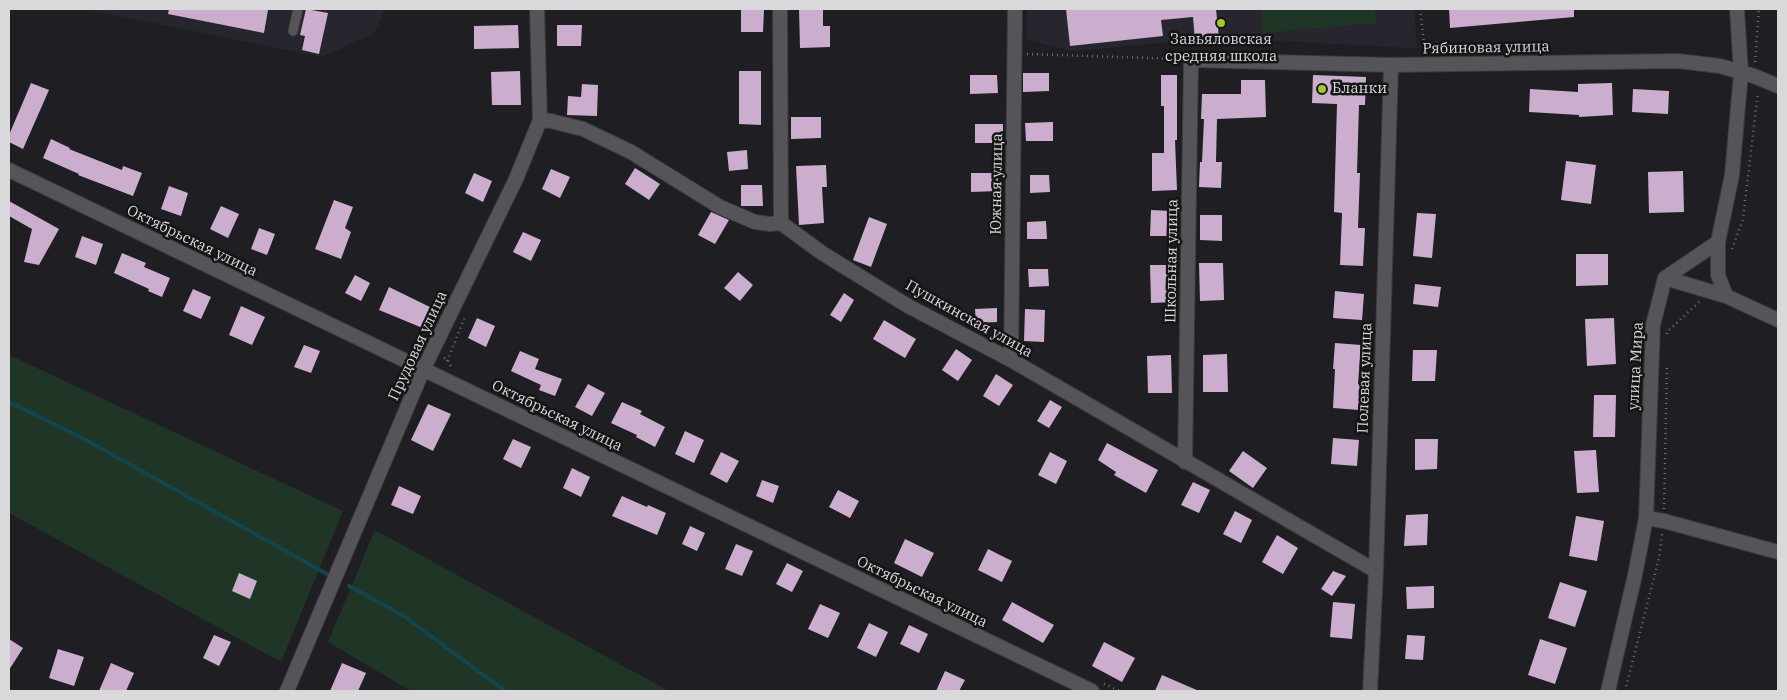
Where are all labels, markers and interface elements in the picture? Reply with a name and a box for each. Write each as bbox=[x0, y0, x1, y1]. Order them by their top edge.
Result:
marker: Завьяловская средняя школа bbox=[1215, 17, 1227, 29]
place label: Завьяловская средняя школа bbox=[1165, 31, 1277, 66]
street label: Рябиновая улица bbox=[1422, 38, 1550, 58]
place label: Бланки bbox=[1332, 80, 1387, 98]
marker: Бланки bbox=[1316, 83, 1328, 95]
street label: Южная улица bbox=[987, 133, 1007, 235]
street label: Школьная улица bbox=[1162, 199, 1182, 323]
street label: Октябрьская улица bbox=[124, 202, 260, 280]
street label: Пушкинская улица bbox=[902, 277, 1036, 361]
street label: Прудовая улица bbox=[385, 288, 451, 404]
street label: улица Мира bbox=[1625, 321, 1647, 411]
street label: Полевая улица bbox=[1354, 322, 1376, 434]
street label: Октябрьская улица bbox=[489, 377, 625, 455]
street label: Октябрьская улица bbox=[854, 553, 990, 631]

